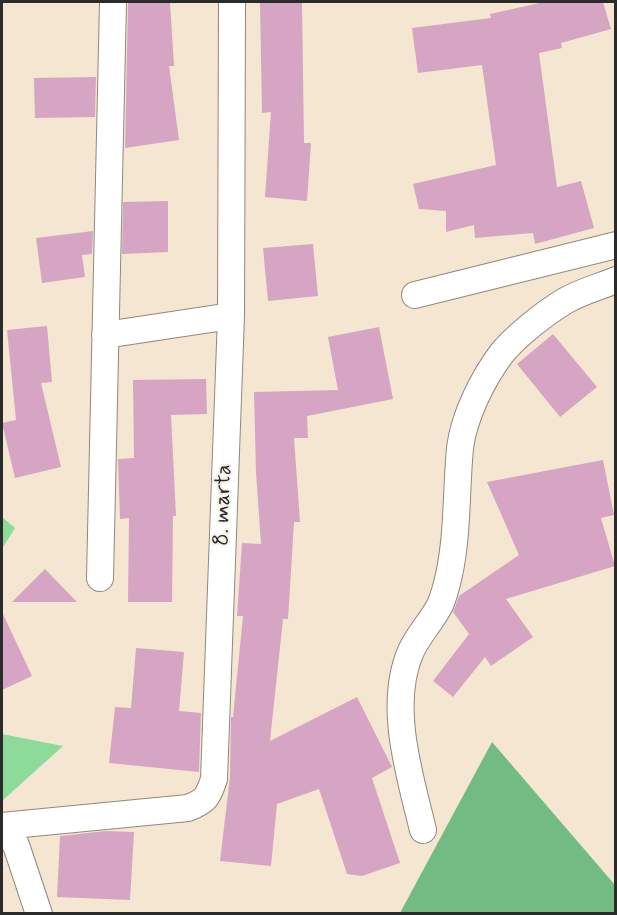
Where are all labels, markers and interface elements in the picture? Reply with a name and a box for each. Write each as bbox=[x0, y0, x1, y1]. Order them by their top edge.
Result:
street label: 8. marta bbox=[209, 464, 239, 546]

